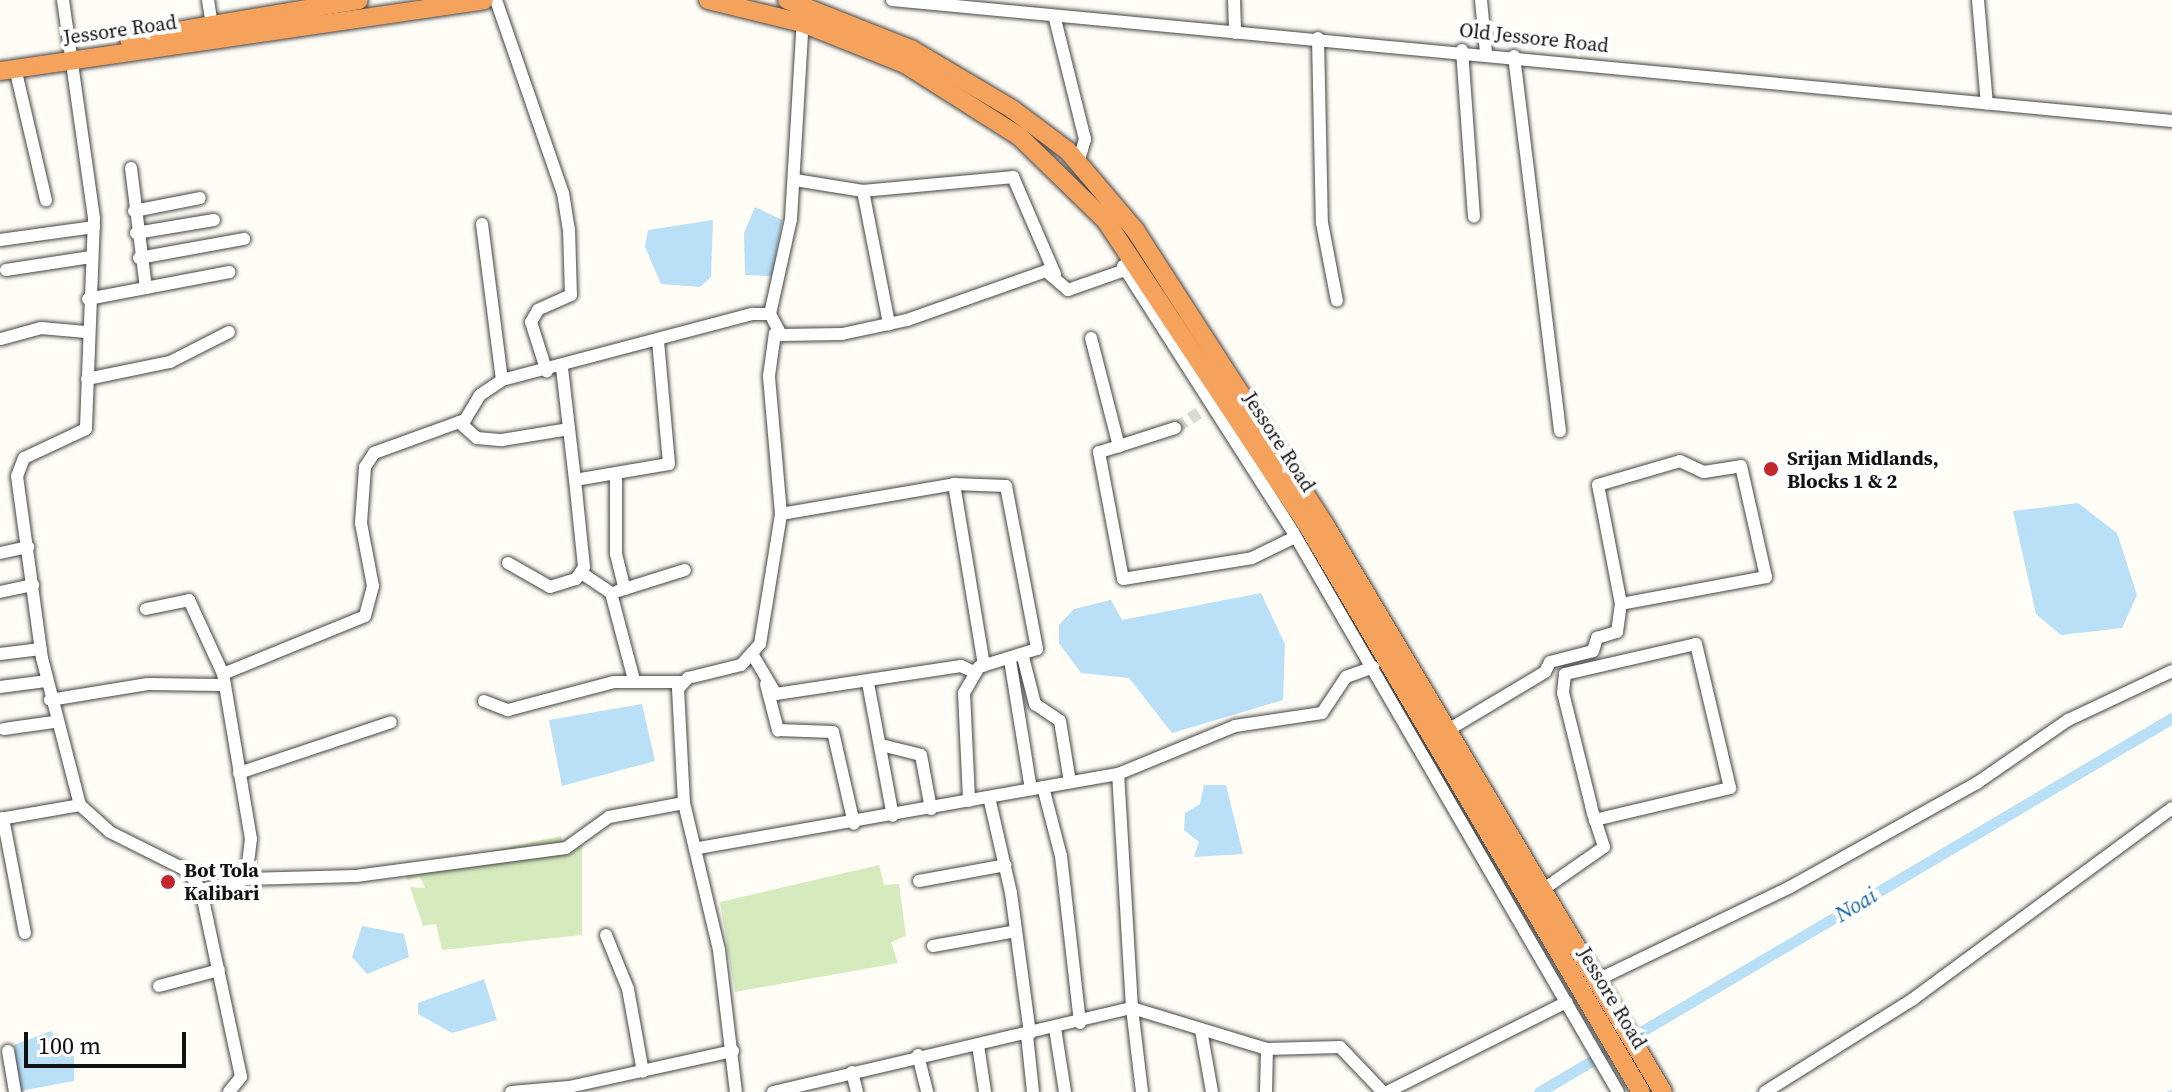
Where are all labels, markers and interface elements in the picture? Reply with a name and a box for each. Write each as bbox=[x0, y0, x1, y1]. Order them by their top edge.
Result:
street label: Jessore Road bbox=[62, 10, 178, 50]
street label: Old Jessore Road bbox=[1458, 18, 1610, 58]
street label: Jessore Road bbox=[1238, 388, 1320, 496]
place label: Srijan Midlands, Blocks 1 & 2 bbox=[1787, 446, 1939, 493]
marker: Srijan Midlands, Blocks 1 & 2 bbox=[1762, 460, 1780, 478]
place label: Bot Tola Kalibari bbox=[184, 858, 259, 905]
marker: Bot Tola Kalibari bbox=[159, 873, 177, 891]
water label: Noai bbox=[1830, 882, 1882, 928]
street label: Jessore Road bbox=[1572, 943, 1652, 1053]
scale bar bbox=[28, 1016, 190, 1066]
text: 100 m bbox=[38, 1029, 101, 1062]

